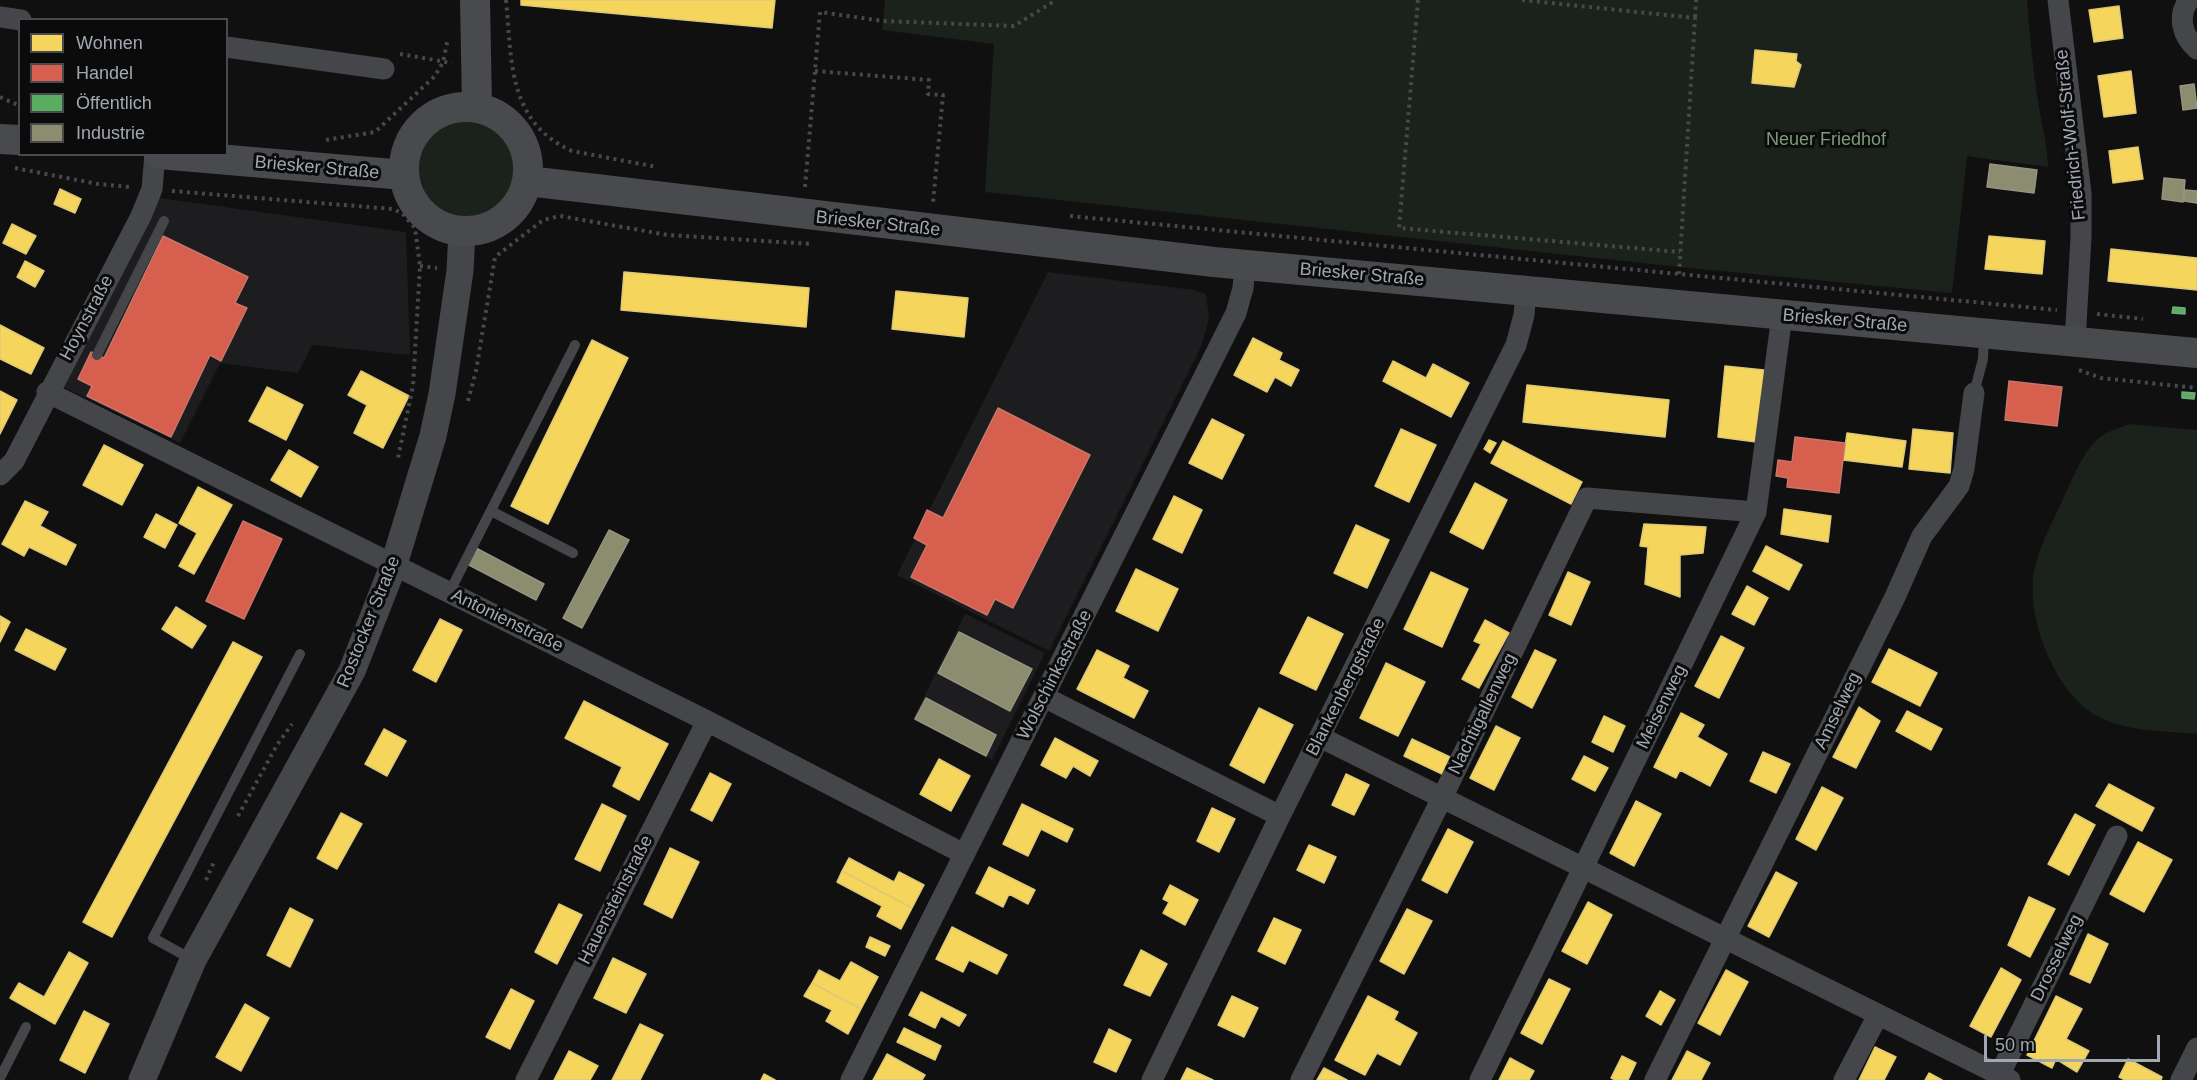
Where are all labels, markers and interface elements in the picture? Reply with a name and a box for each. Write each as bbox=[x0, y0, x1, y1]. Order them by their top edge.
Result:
legend bbox=[18, 18, 228, 156]
text: Wohnen bbox=[76, 33, 143, 53]
street label: Friedrich-Wolf-Straße bbox=[2051, 48, 2091, 222]
text: Handel bbox=[76, 63, 133, 83]
text: Öffentlich bbox=[76, 93, 152, 113]
text: Industrie bbox=[76, 123, 145, 143]
park label: Neuer Friedhof bbox=[1766, 129, 1886, 151]
street label: Briesker Straße bbox=[254, 152, 380, 184]
street label: Briesker Straße bbox=[815, 207, 941, 241]
street label: Briesker Straße bbox=[1299, 259, 1425, 291]
street label: Hoynstraße bbox=[56, 272, 118, 364]
street label: Briesker Straße bbox=[1782, 305, 1908, 337]
street label: Rostocker Straße bbox=[333, 553, 405, 691]
street label: Antonienstraße bbox=[447, 585, 567, 657]
street label: Wolschinkastraße bbox=[1013, 607, 1097, 743]
street label: Blankenbergstraße bbox=[1302, 614, 1390, 760]
street label: Nachtigallenweg bbox=[1444, 650, 1522, 778]
street label: Meisenweg bbox=[1632, 661, 1692, 753]
street label: Amselweg bbox=[1810, 669, 1866, 753]
street label: Hauensteinstraße bbox=[574, 832, 658, 968]
street label: Drosselweg bbox=[2027, 911, 2087, 1005]
scale bar bbox=[1987, 1023, 2162, 1061]
text: 50 m bbox=[1995, 1035, 2035, 1055]

